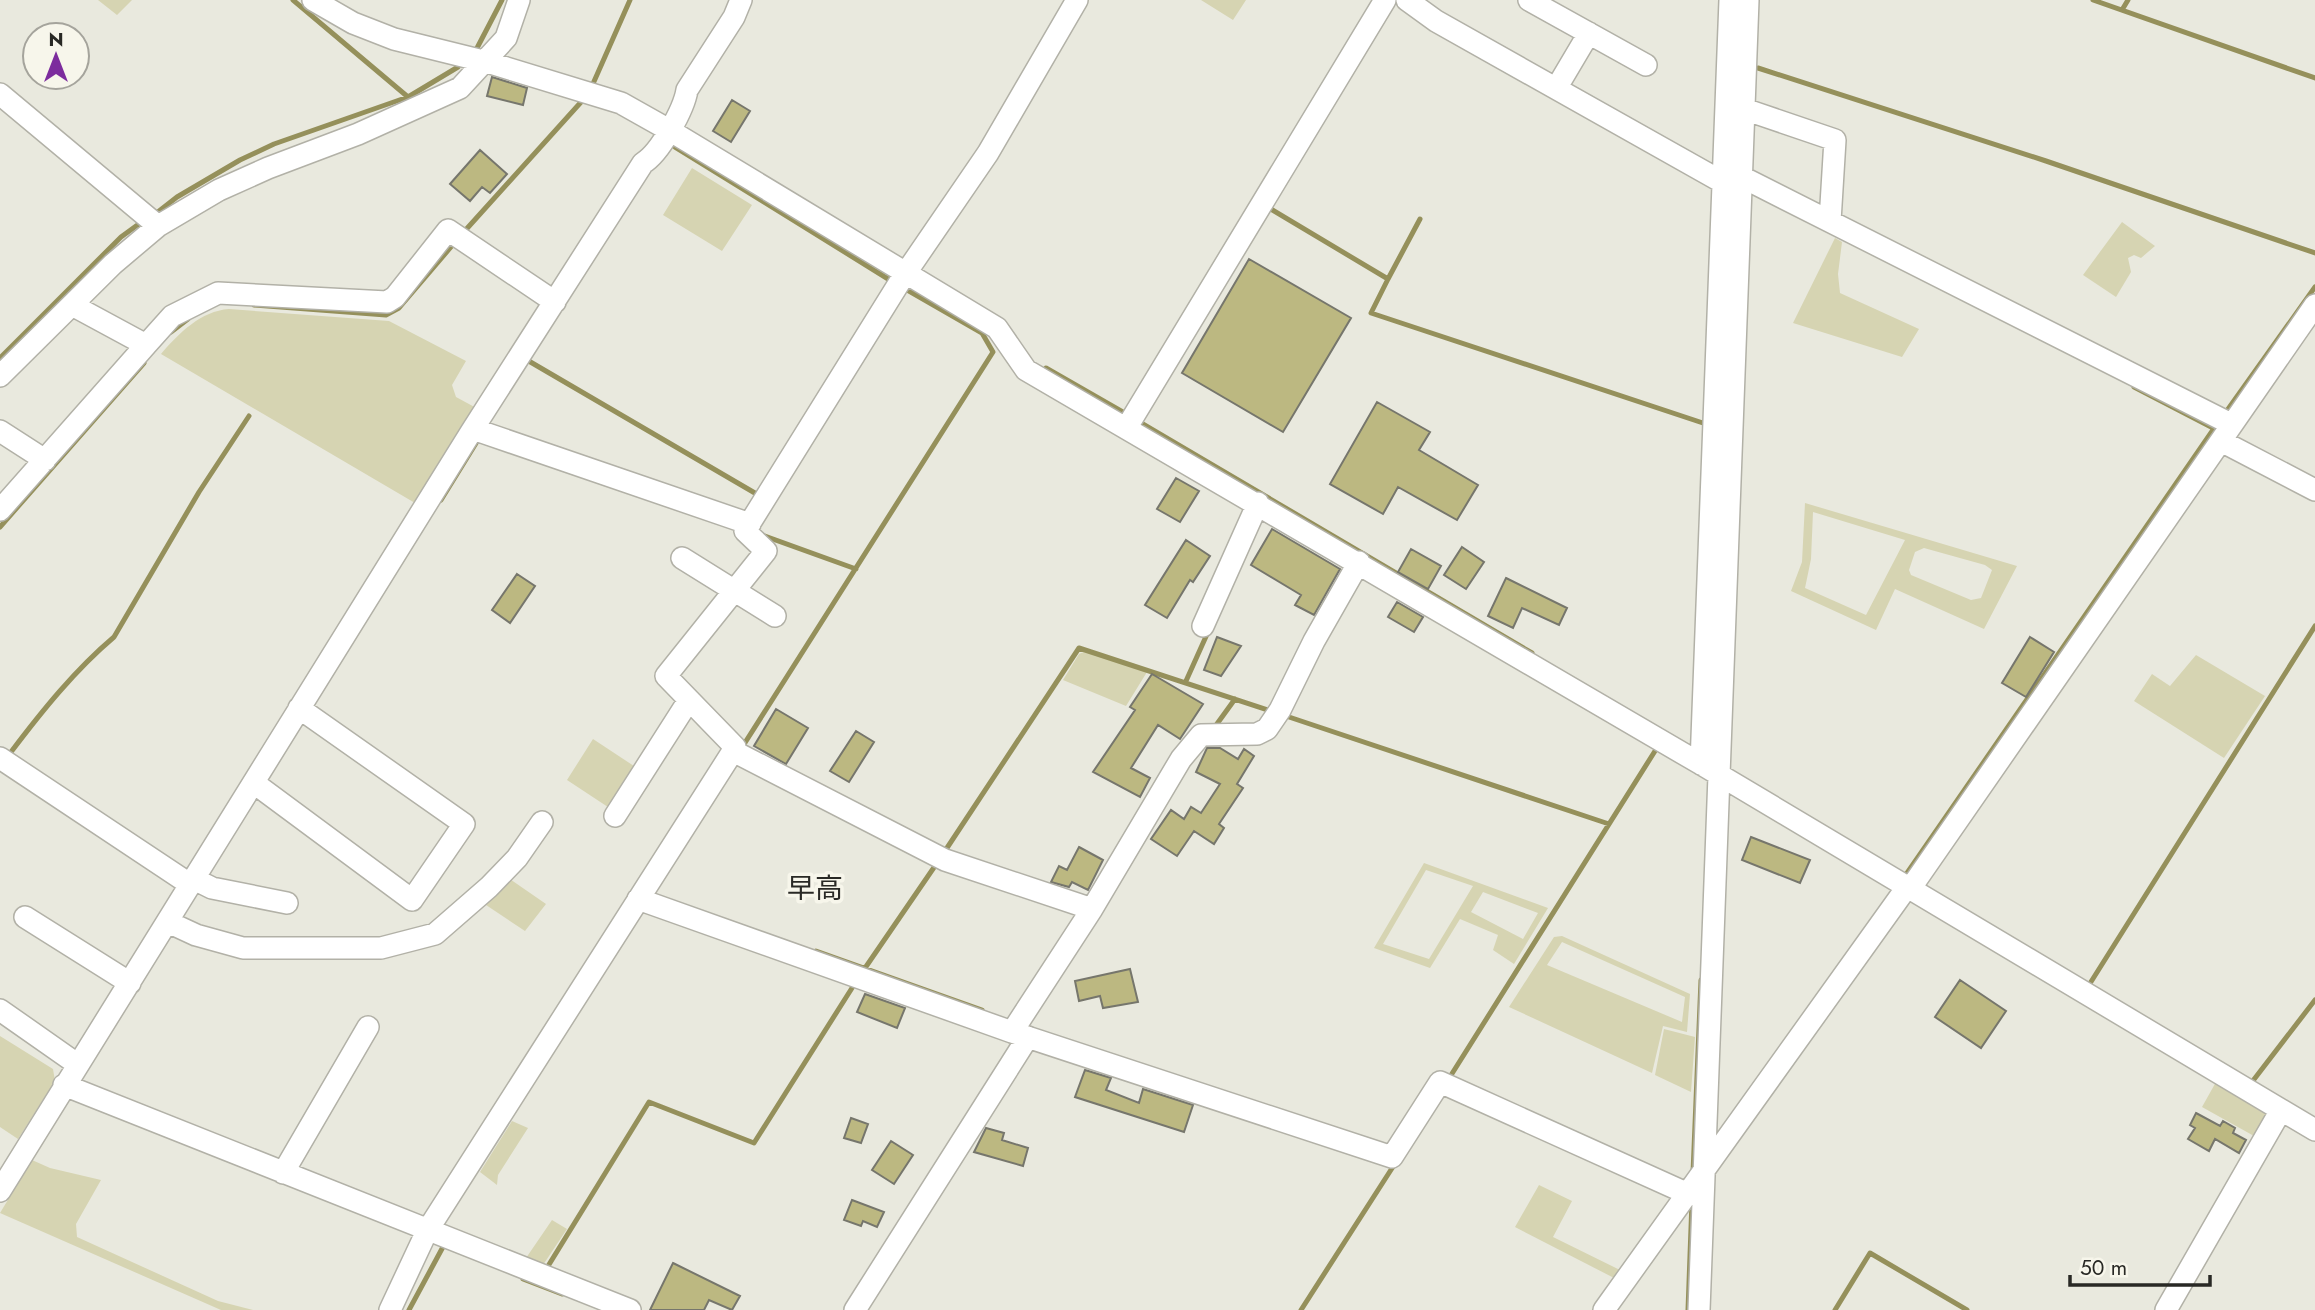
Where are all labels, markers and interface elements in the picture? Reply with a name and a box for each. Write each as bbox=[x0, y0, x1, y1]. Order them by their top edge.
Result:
north arrow bbox=[21, 21, 91, 91]
text: N bbox=[48, 26, 64, 53]
district label: 早高 bbox=[787, 868, 843, 909]
scale bar bbox=[2070, 1244, 2210, 1288]
text: 50 m bbox=[2080, 1253, 2127, 1283]

